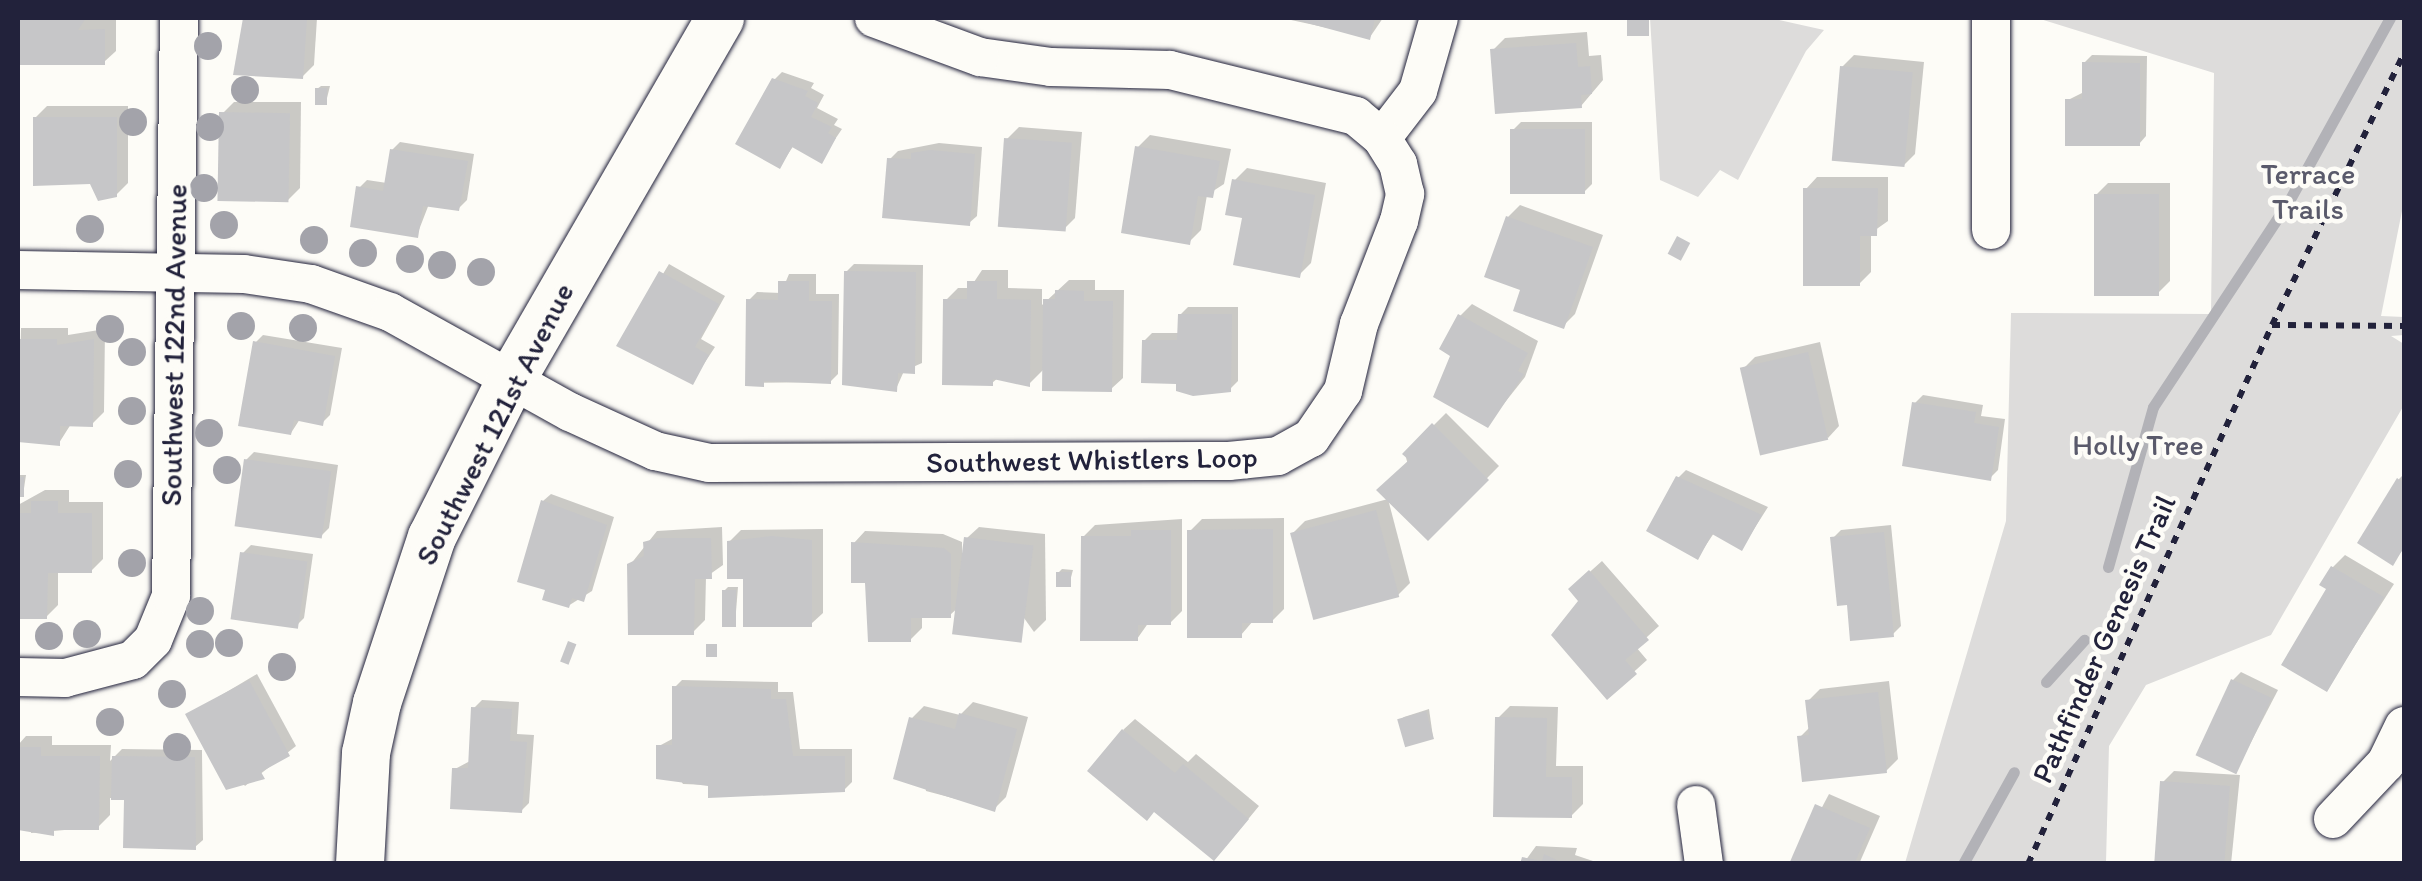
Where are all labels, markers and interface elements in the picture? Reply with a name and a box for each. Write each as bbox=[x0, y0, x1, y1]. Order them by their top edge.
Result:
park label: Terrace Trails bbox=[2261, 156, 2355, 226]
street label: Southwest 122nd Avenue bbox=[153, 184, 195, 506]
street label: Southwest 121st Avenue bbox=[409, 278, 581, 570]
park label: Holly Tree bbox=[2073, 427, 2203, 463]
street label: Southwest Whistlers Loop bbox=[926, 439, 1258, 481]
street label: Pathfinder Genesis Trail bbox=[2025, 491, 2183, 787]

